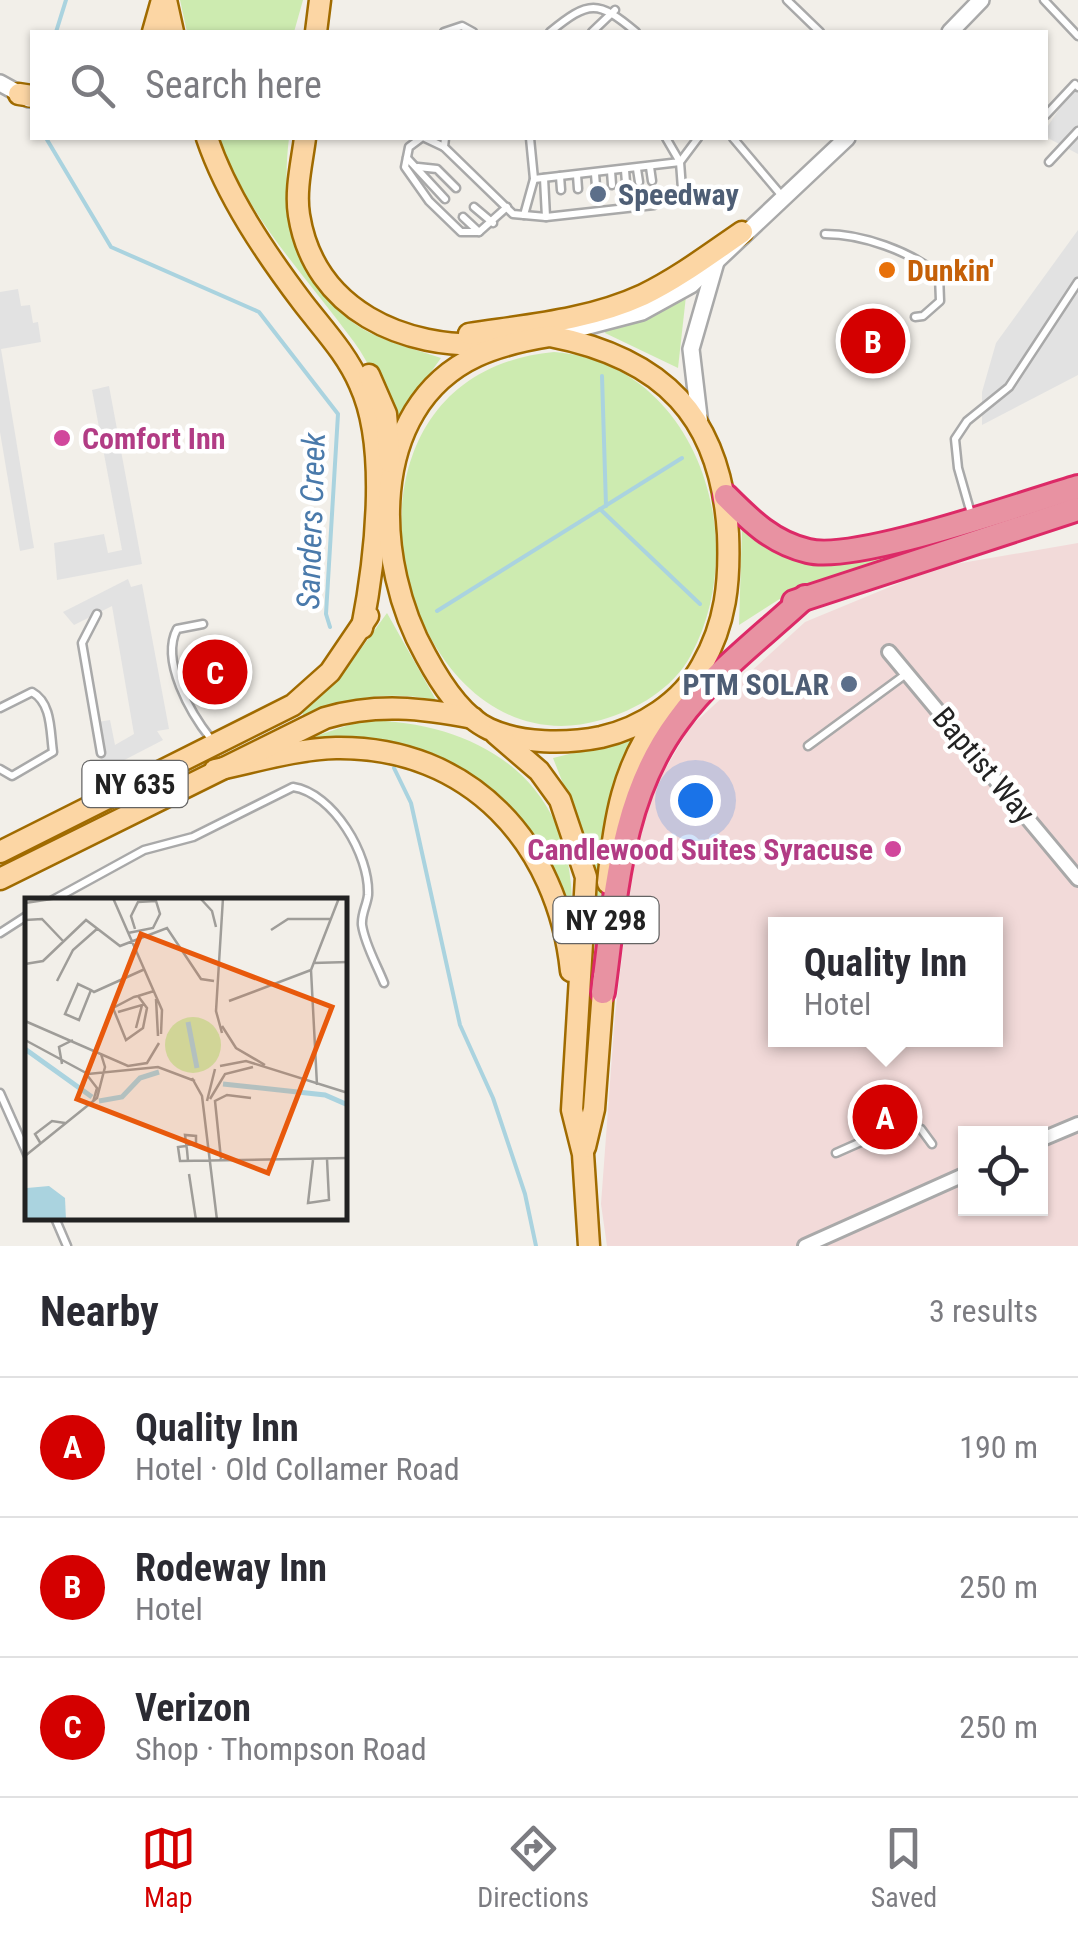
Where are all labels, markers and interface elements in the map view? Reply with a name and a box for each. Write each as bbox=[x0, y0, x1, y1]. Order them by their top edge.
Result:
search box bbox=[30, 30, 1048, 140]
icon: search bbox=[65, 58, 120, 113]
text: Search here bbox=[145, 63, 322, 107]
place label: Speedway bbox=[618, 177, 740, 212]
marker: Speedway bbox=[587, 183, 609, 205]
place label: Dunkin' bbox=[907, 253, 994, 288]
marker: Dunkin' bbox=[876, 259, 898, 281]
pin: B bbox=[840, 304, 906, 378]
place label: Comfort Inn bbox=[82, 421, 225, 456]
marker: Comfort Inn bbox=[51, 427, 73, 449]
water label: Sanders Creek bbox=[289, 431, 333, 610]
pin: C bbox=[182, 634, 248, 710]
place label: PTM SOLAR bbox=[683, 667, 829, 702]
marker: PTM SOLAR bbox=[838, 673, 860, 695]
street label: Baptist Way bbox=[926, 700, 1042, 830]
road number: NY 635 bbox=[82, 761, 188, 807]
your location bbox=[670, 775, 721, 826]
place label: Candlewood Suites Syracuse bbox=[527, 832, 873, 867]
marker: Candlewood Suites Syracuse bbox=[882, 838, 904, 860]
road number: NY 298 bbox=[554, 897, 658, 943]
inset map bbox=[25, 898, 348, 1221]
popup bbox=[768, 917, 1003, 1047]
text: Quality Inn bbox=[804, 941, 967, 985]
text: Hotel bbox=[804, 985, 871, 1023]
pin: A bbox=[852, 1080, 918, 1154]
map controls bbox=[958, 1126, 1048, 1216]
button: locate bbox=[958, 1126, 1048, 1216]
text: Nearby bbox=[40, 1287, 159, 1336]
text: 3 results bbox=[929, 1292, 1038, 1330]
text: Quality Inn bbox=[135, 1406, 299, 1450]
text: A bbox=[63, 1428, 82, 1466]
text: 190 m bbox=[959, 1428, 1038, 1466]
text: Hotel · Old Collamer Road bbox=[135, 1450, 460, 1488]
text: Rodeway Inn bbox=[135, 1546, 327, 1590]
text: B bbox=[64, 1568, 81, 1606]
text: 250 m bbox=[959, 1568, 1038, 1606]
text: Hotel bbox=[135, 1590, 203, 1628]
text: Verizon bbox=[135, 1686, 251, 1730]
text: C bbox=[63, 1708, 82, 1746]
text: 250 m bbox=[959, 1708, 1038, 1746]
text: Shop · Thompson Road bbox=[135, 1730, 427, 1768]
tab: Map bbox=[141, 1821, 196, 1914]
tab: Directions bbox=[477, 1821, 589, 1914]
tab: Saved bbox=[871, 1821, 937, 1914]

